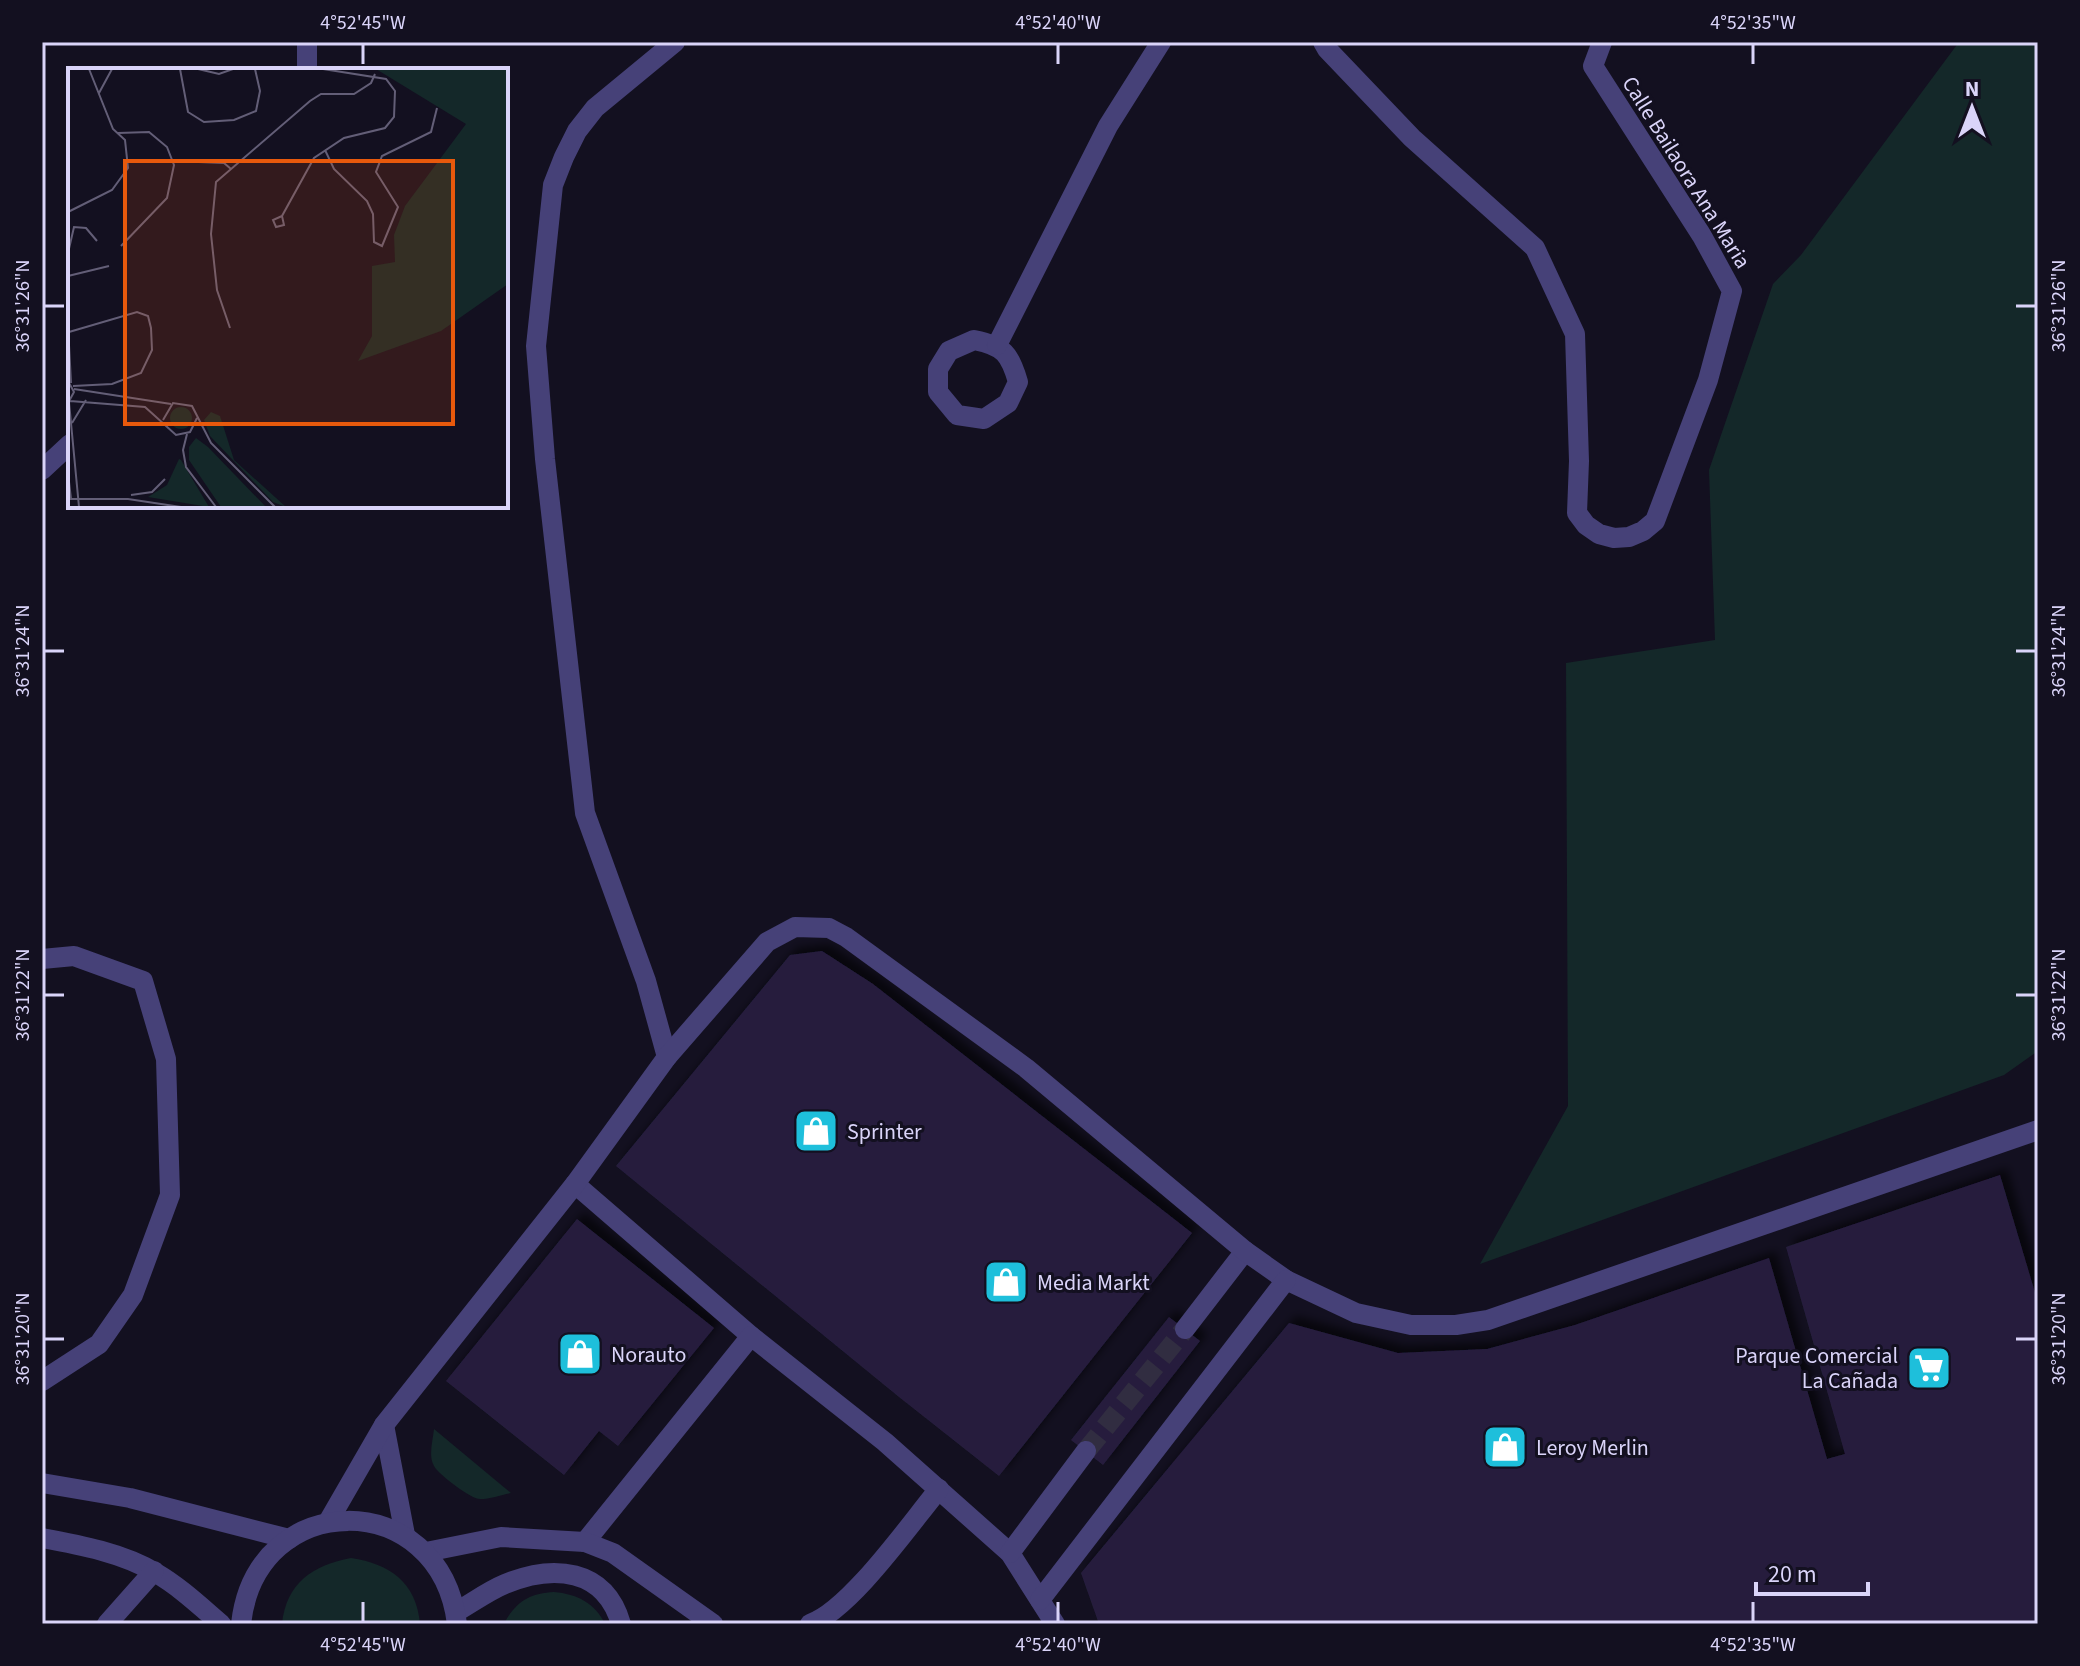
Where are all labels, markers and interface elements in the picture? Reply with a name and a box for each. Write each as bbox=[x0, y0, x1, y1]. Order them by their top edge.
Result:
text: 4°52'45"W bbox=[320, 9, 406, 37]
text: 4°52'40"W bbox=[1015, 9, 1101, 37]
text: 4°52'35"W bbox=[1710, 9, 1796, 37]
inset map bbox=[68, 68, 508, 508]
north arrow bbox=[1932, 68, 2012, 148]
street label: Calle Bailaora Ana Maria bbox=[1614, 70, 1758, 275]
text: N bbox=[1965, 73, 1979, 105]
text: 36°31'26"N bbox=[9, 260, 37, 352]
text: 36°31'26"N bbox=[2045, 260, 2073, 352]
text: 36°31'24"N bbox=[9, 605, 37, 697]
text: 36°31'24"N bbox=[2045, 605, 2073, 697]
text: 36°31'22"N bbox=[9, 949, 37, 1041]
text: 36°31'22"N bbox=[2045, 949, 2073, 1041]
shop icon: Sprinter bbox=[792, 1107, 840, 1155]
place label: Sprinter bbox=[847, 1116, 922, 1148]
shop icon: Media Markt bbox=[982, 1258, 1030, 1306]
place label: Media Markt bbox=[1037, 1267, 1150, 1299]
text: 36°31'20"N bbox=[9, 1293, 37, 1385]
text: 36°31'20"N bbox=[2045, 1293, 2073, 1385]
shop icon: Norauto bbox=[556, 1330, 604, 1378]
place label: Norauto bbox=[611, 1339, 686, 1371]
place label: Parque Comercial La Cañada bbox=[1735, 1340, 1898, 1397]
supermarket icon: Parque Comercial La Cañada bbox=[1905, 1344, 1953, 1392]
shop icon: Leroy Merlin bbox=[1481, 1423, 1529, 1471]
place label: Leroy Merlin bbox=[1536, 1432, 1649, 1464]
scale bar bbox=[1756, 1546, 1868, 1596]
text: 20 m bbox=[1768, 1557, 1817, 1592]
text: 4°52'45"W bbox=[320, 1631, 406, 1659]
text: 4°52'40"W bbox=[1015, 1631, 1101, 1659]
text: 4°52'35"W bbox=[1710, 1631, 1796, 1659]

